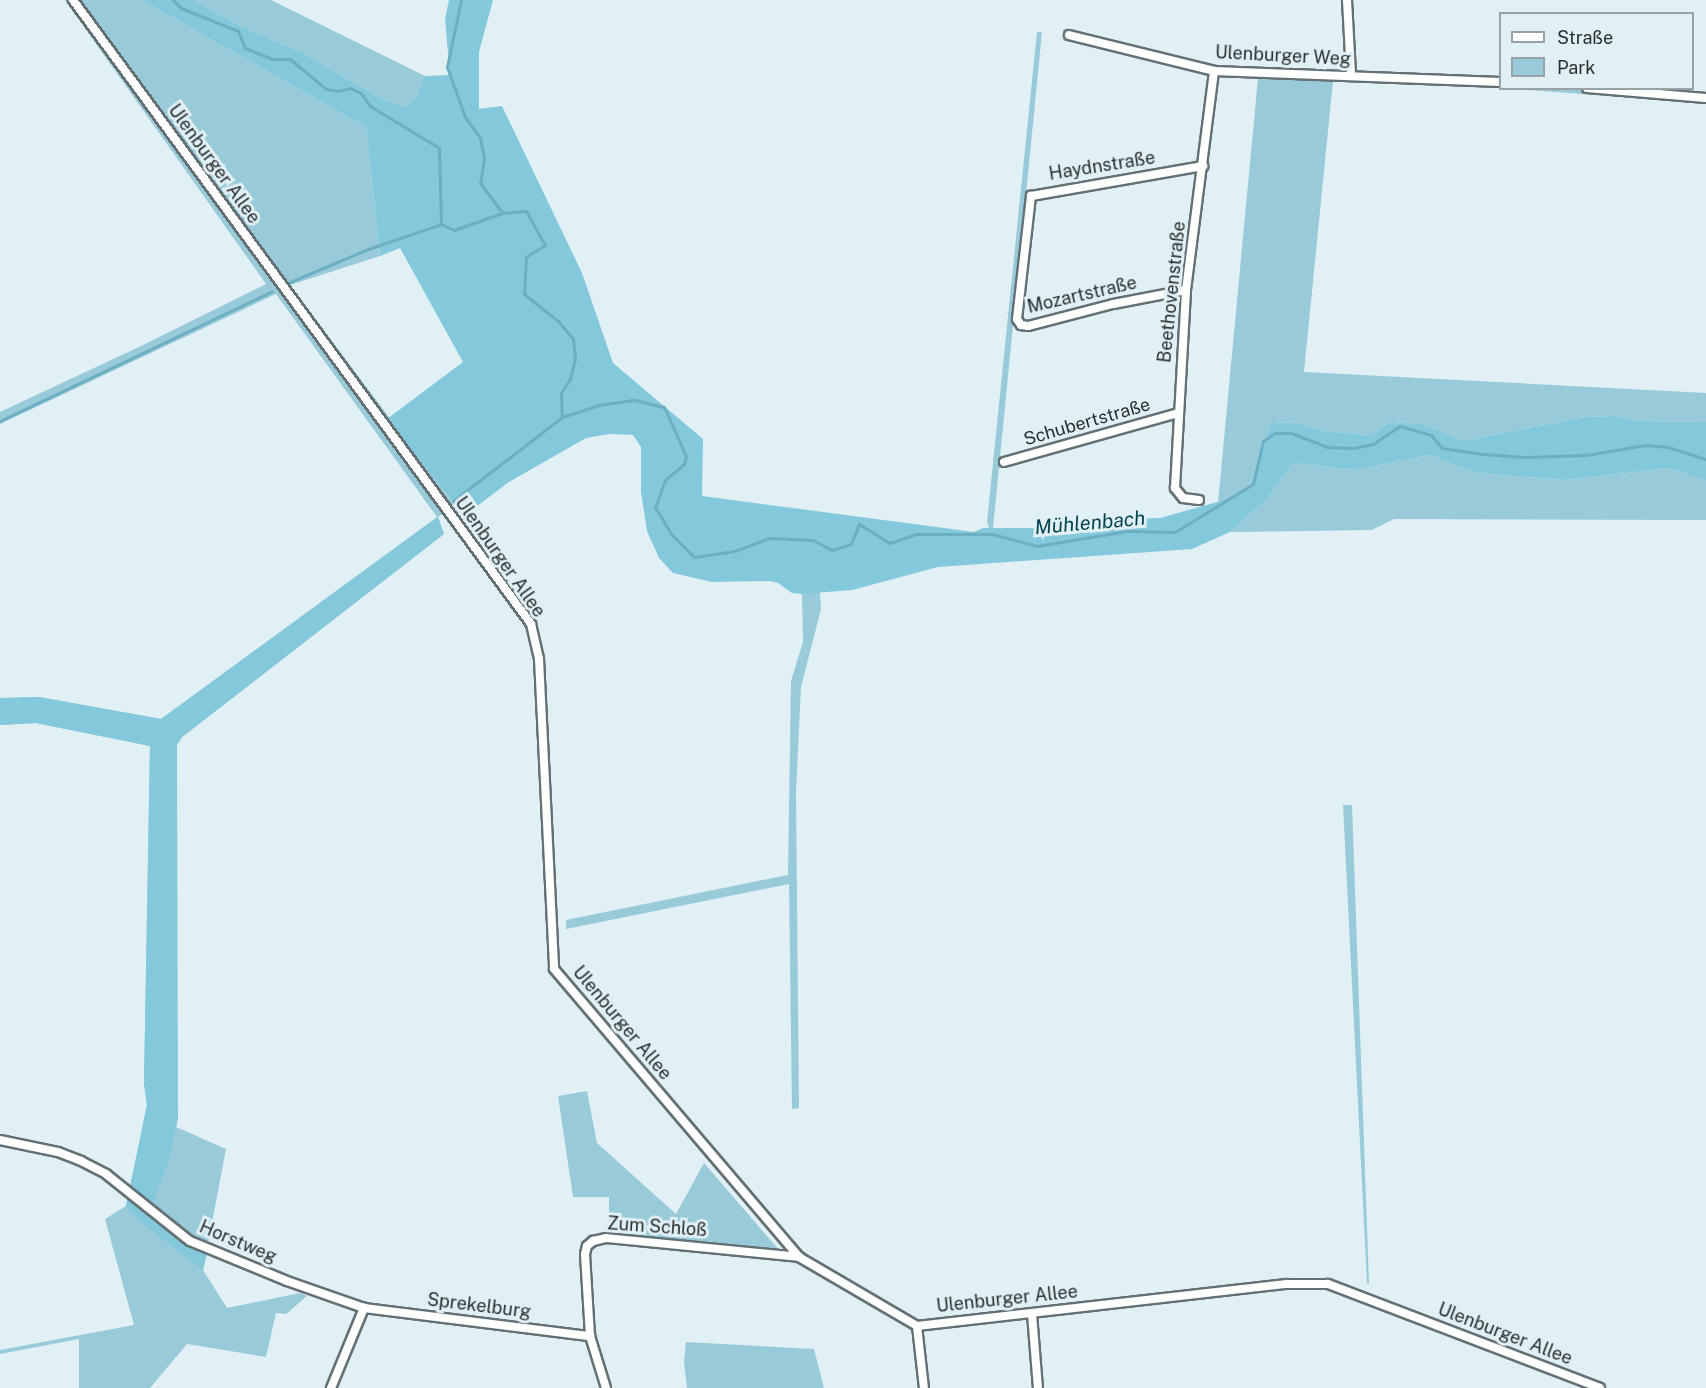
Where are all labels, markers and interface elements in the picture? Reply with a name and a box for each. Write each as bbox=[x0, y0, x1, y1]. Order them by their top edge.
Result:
legend bbox=[1499, 12, 1694, 90]
text: Straße bbox=[1557, 27, 1613, 48]
street label: Ulenburger Weg bbox=[1214, 42, 1352, 70]
text: Park bbox=[1557, 57, 1595, 78]
street label: Ulenburger Allee bbox=[164, 100, 264, 228]
street label: Haydnstraße bbox=[1047, 147, 1157, 185]
street label: Beethovenstraße bbox=[1154, 220, 1190, 364]
street label: Mozartstraße bbox=[1025, 272, 1139, 318]
street label: Schubertstraße bbox=[1021, 394, 1153, 450]
street label: Ulenburger Allee bbox=[450, 493, 550, 621]
water label: Mühlenbach bbox=[1034, 506, 1146, 540]
street label: Ulenburger Allee bbox=[568, 962, 676, 1084]
street label: Zum Schloß bbox=[606, 1213, 708, 1241]
street label: Horstweg bbox=[196, 1216, 280, 1268]
street label: Ulenburger Allee bbox=[935, 1281, 1079, 1317]
street label: Sprekelburg bbox=[426, 1289, 532, 1323]
street label: Ulenburger Allee bbox=[1435, 1298, 1575, 1370]

